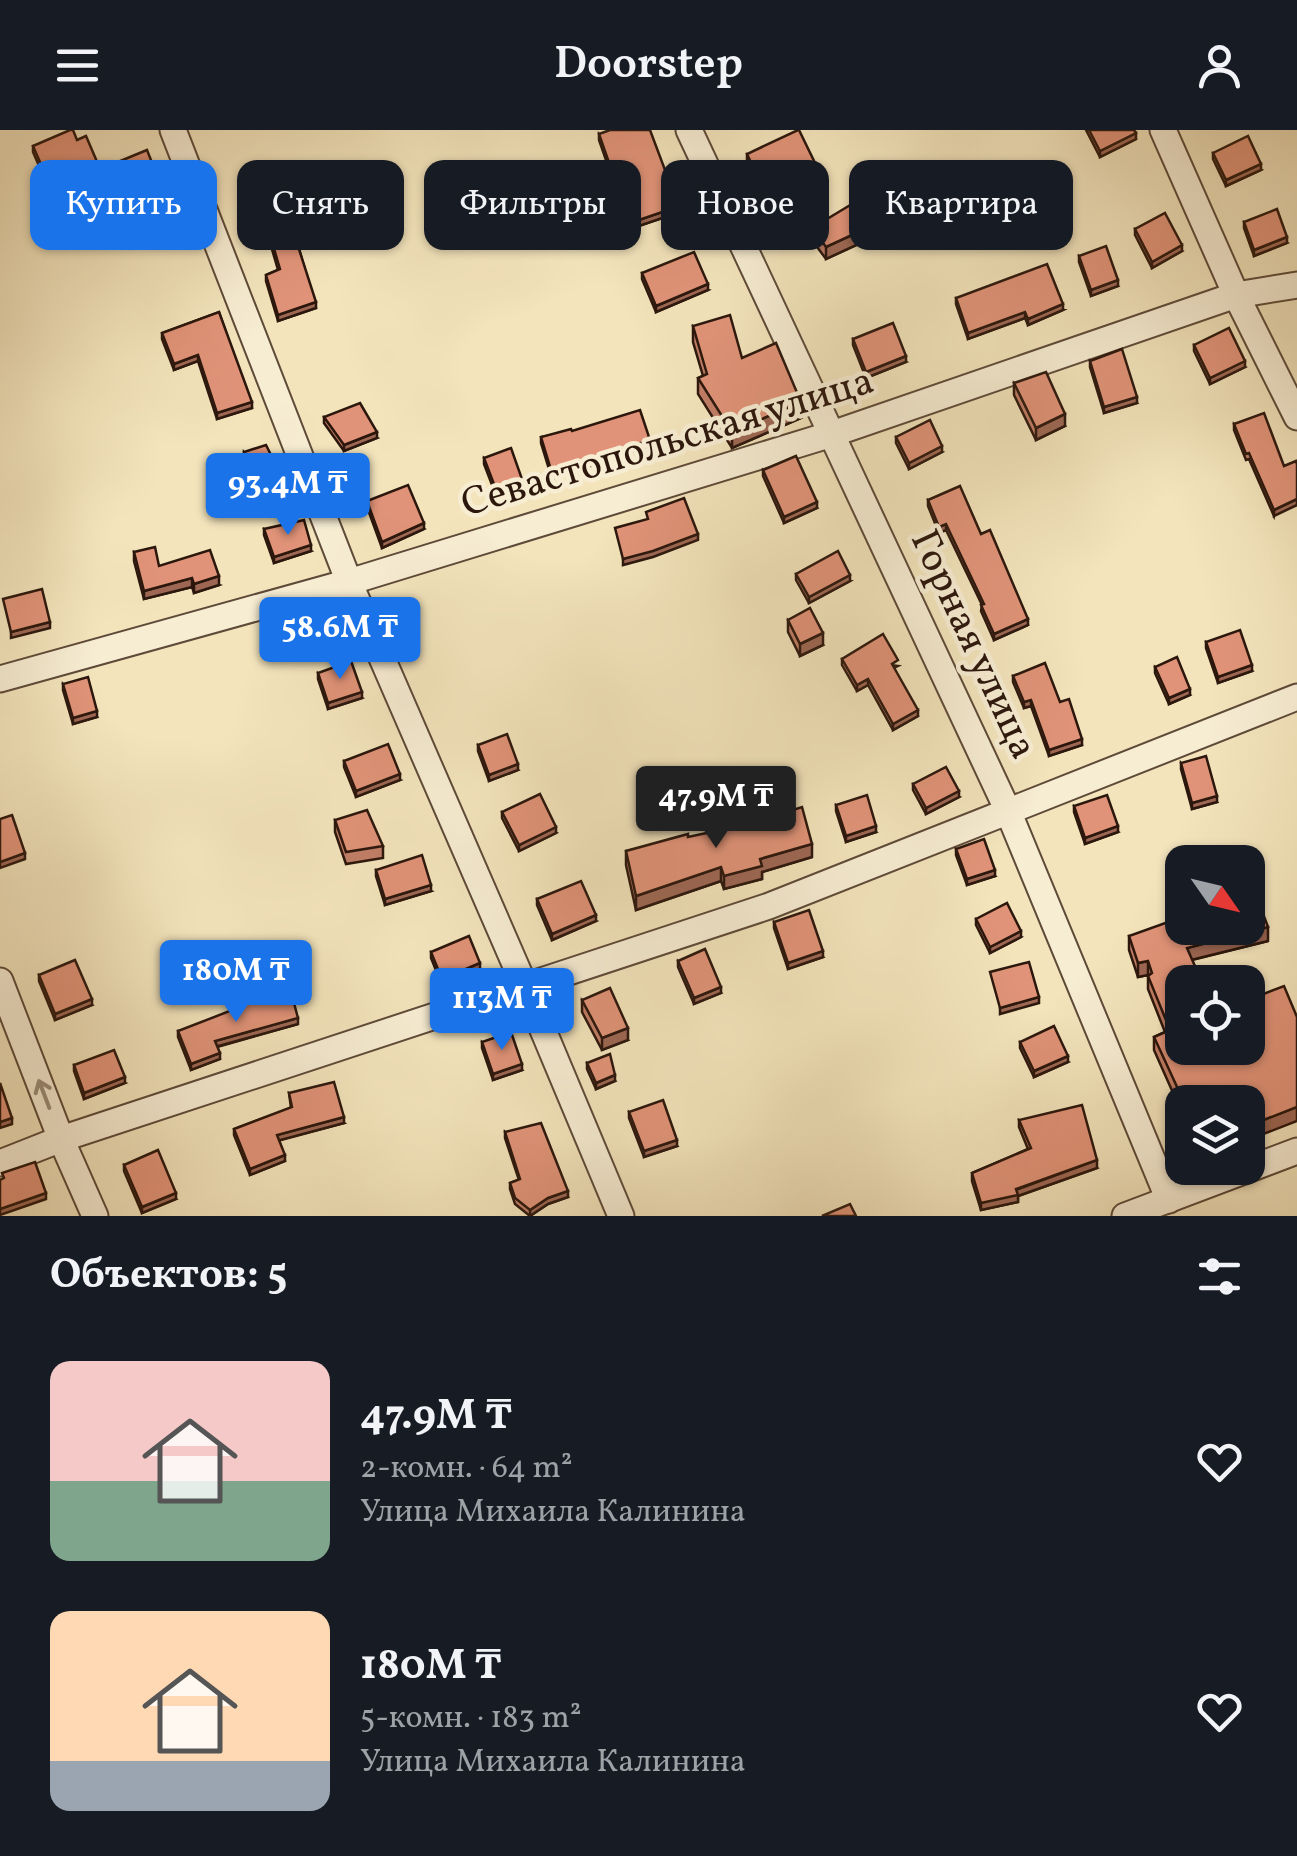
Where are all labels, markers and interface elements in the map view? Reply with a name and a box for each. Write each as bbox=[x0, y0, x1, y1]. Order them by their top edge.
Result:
text: Doorstep bbox=[554, 34, 743, 97]
icon: menu bbox=[50, 38, 105, 93]
icon: person bbox=[1192, 38, 1247, 93]
chip: Купить bbox=[30, 160, 217, 250]
chip: Снять bbox=[237, 160, 404, 250]
chip: Фильтры bbox=[424, 160, 641, 250]
chip: Новое bbox=[661, 160, 829, 250]
chip: Квартира bbox=[849, 160, 1073, 250]
street label: Севастопольская улица bbox=[455, 355, 881, 533]
pin: 93.4M ₸ bbox=[196, 453, 380, 538]
text: 93.4M ₸ bbox=[228, 463, 348, 507]
street label: Горная улица bbox=[894, 521, 1050, 769]
pin: 58.6M ₸ bbox=[248, 597, 432, 682]
text: 58.6M ₸ bbox=[281, 607, 399, 651]
pin: 47.9M ₸ bbox=[624, 766, 808, 851]
text: 47.9M ₸ bbox=[658, 776, 774, 820]
north arrow bbox=[1165, 845, 1265, 945]
map controls bbox=[1165, 845, 1265, 1185]
pin: 180M ₸ bbox=[155, 940, 317, 1025]
text: 180M ₸ bbox=[182, 950, 290, 994]
button: locate bbox=[1165, 965, 1265, 1065]
pin: 113M ₸ bbox=[421, 968, 583, 1053]
text: 113M ₸ bbox=[452, 978, 552, 1022]
one-way arrow bbox=[33, 1079, 51, 1110]
button: layers bbox=[1165, 1085, 1265, 1185]
text: Объектов: 5 bbox=[50, 1247, 287, 1306]
icon: filters bbox=[1192, 1249, 1247, 1304]
text: 47.9M ₸ bbox=[360, 1388, 512, 1447]
icon: home bbox=[130, 1401, 250, 1521]
icon: heart bbox=[1192, 1434, 1247, 1489]
text: 2-комн. · 64 m² bbox=[360, 1447, 573, 1491]
text: Улица Михаила Калинина bbox=[360, 1491, 746, 1535]
text: 180M ₸ bbox=[360, 1638, 502, 1697]
icon: home bbox=[130, 1651, 250, 1771]
icon: heart bbox=[1192, 1684, 1247, 1739]
text: 5-комн. · 183 m² bbox=[360, 1697, 582, 1741]
text: Улица Михаила Калинина bbox=[360, 1741, 746, 1785]

